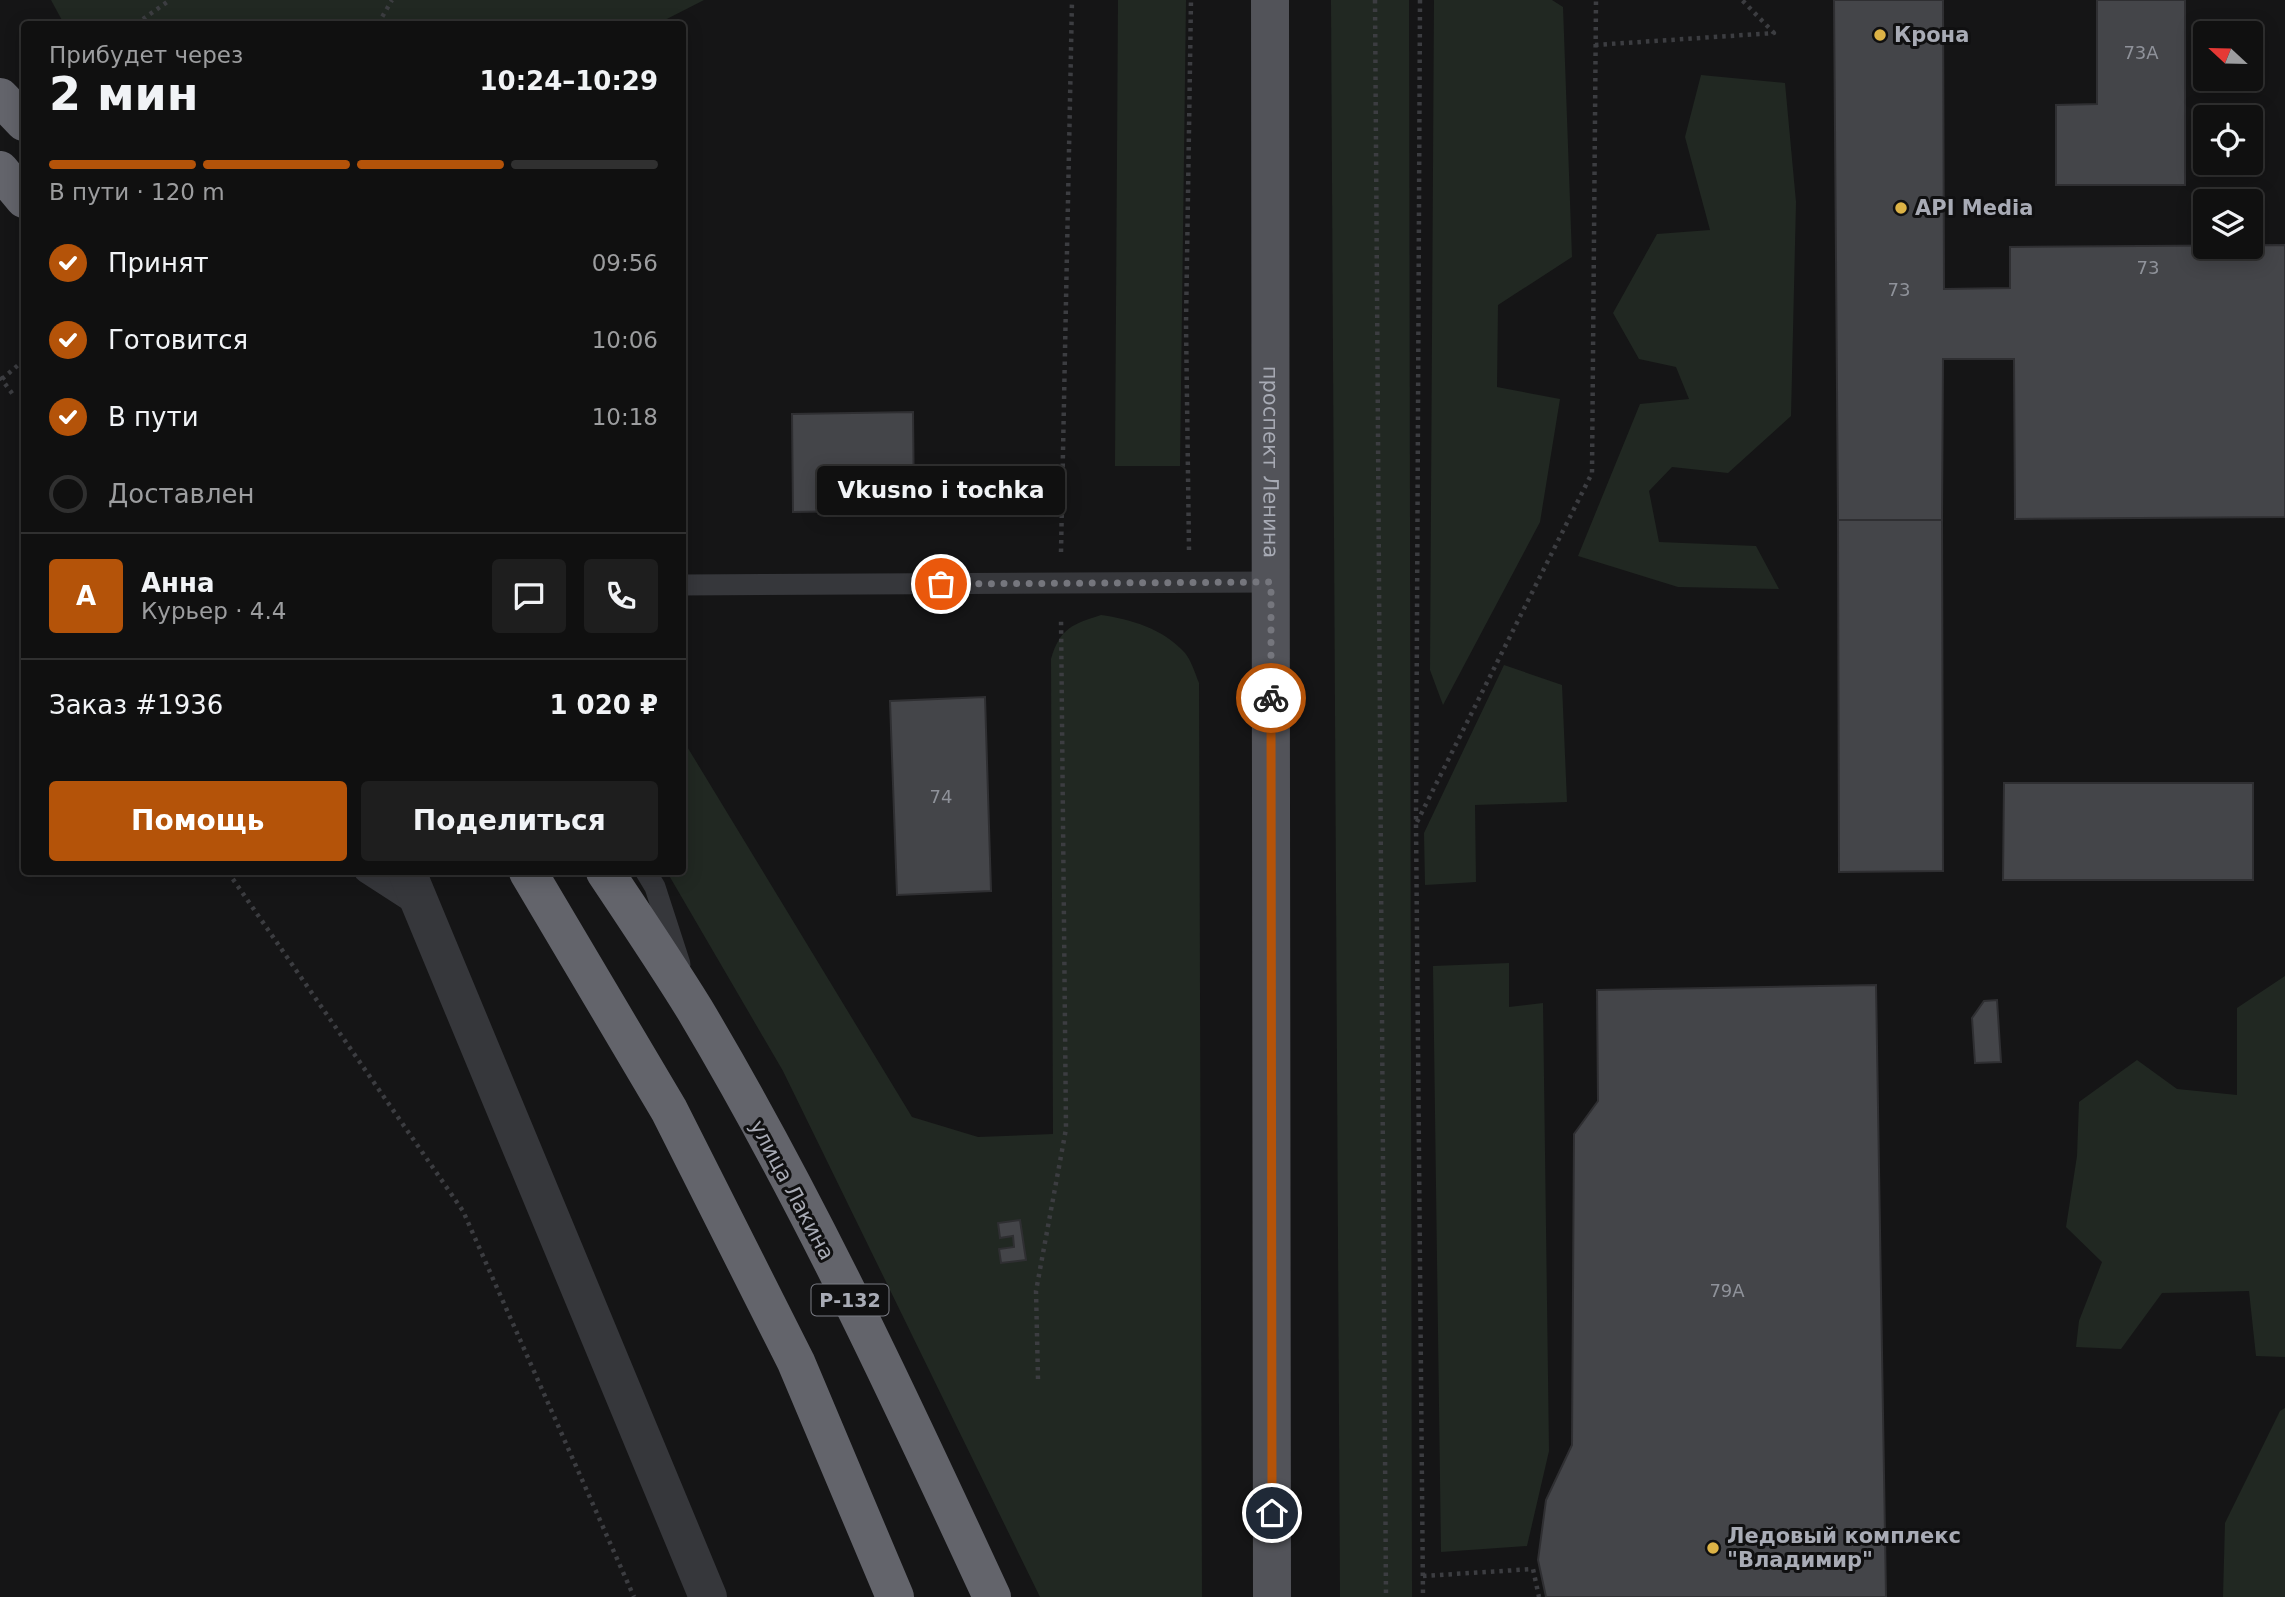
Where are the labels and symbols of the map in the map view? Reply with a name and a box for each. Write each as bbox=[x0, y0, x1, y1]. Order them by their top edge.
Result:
north arrow bbox=[2193, 21, 2263, 91]
place label: Крона bbox=[1894, 23, 1969, 47]
marker: Крона bbox=[1872, 27, 1888, 43]
house number: 73А bbox=[2123, 42, 2159, 63]
place label: API Media bbox=[1915, 196, 2033, 220]
marker: API Media bbox=[1893, 200, 1909, 216]
house number: 73 bbox=[2137, 257, 2159, 278]
house number: 73 bbox=[1888, 279, 1910, 300]
street label: проспект Ленина bbox=[1258, 366, 1283, 558]
callout: Vkusno i tochka bbox=[817, 465, 1065, 514]
pin bbox=[911, 554, 971, 614]
courier bbox=[1236, 663, 1306, 733]
house number: 74 bbox=[930, 786, 952, 807]
street label: улица Лакина bbox=[745, 1116, 839, 1264]
house number: 79А bbox=[1709, 1280, 1745, 1301]
road number: Р-132 bbox=[812, 1284, 888, 1316]
pin bbox=[1242, 1483, 1302, 1543]
place label: Ледовый комплекс "Владимир" bbox=[1727, 1524, 1961, 1572]
marker: Ледовый комплекс "Владимир" bbox=[1705, 1540, 1721, 1556]

